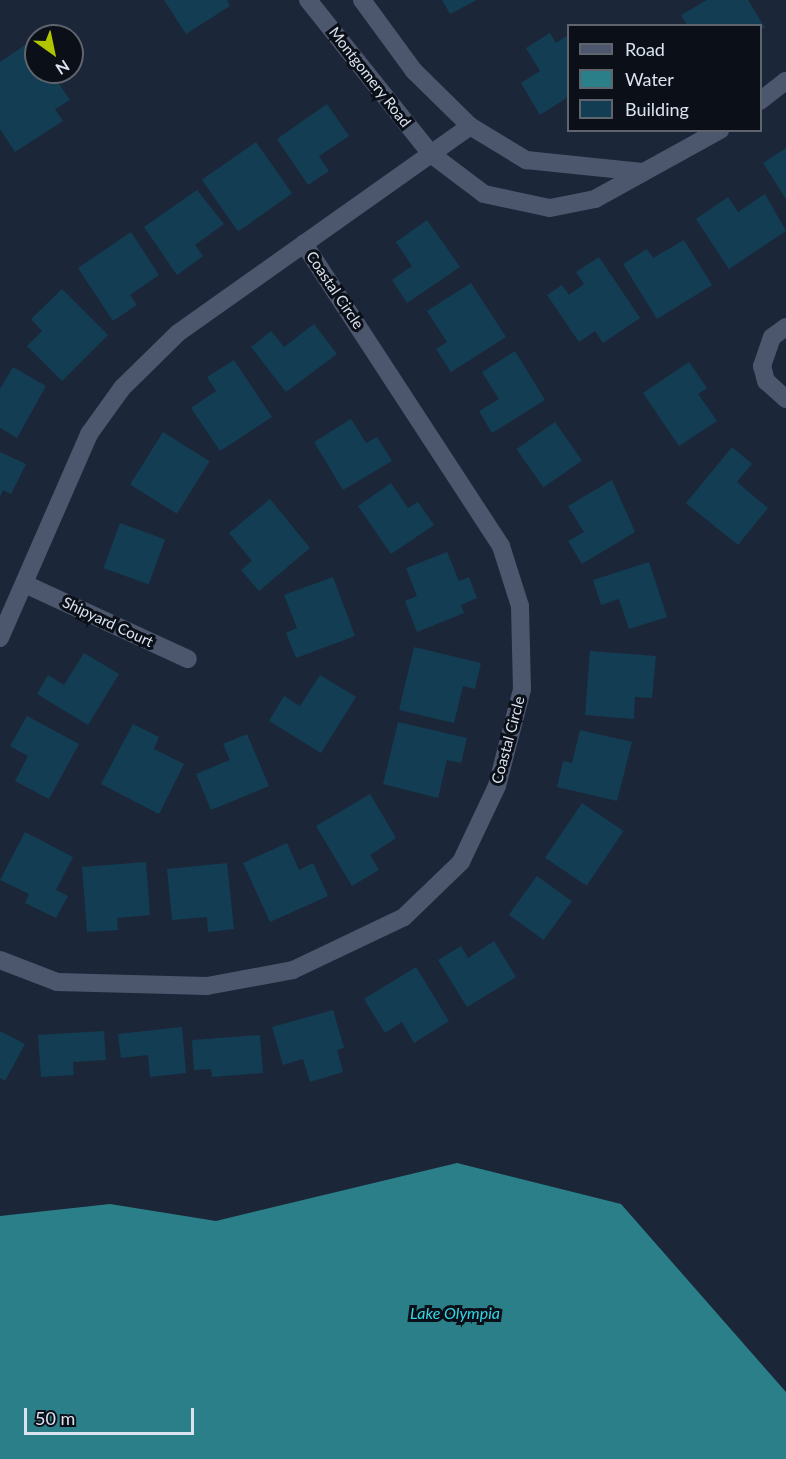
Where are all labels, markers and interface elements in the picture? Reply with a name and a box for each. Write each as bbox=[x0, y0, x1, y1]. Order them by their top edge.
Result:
street label: Montgomery Road bbox=[325, 23, 415, 131]
north arrow bbox=[24, 24, 84, 84]
legend bbox=[567, 24, 762, 132]
text: Road bbox=[625, 38, 665, 60]
text: N bbox=[53, 57, 73, 79]
text: Water bbox=[625, 68, 674, 90]
text: Building bbox=[625, 98, 689, 120]
street label: Coastal Circle bbox=[302, 248, 368, 332]
street label: Shipyard Court bbox=[60, 593, 156, 651]
street label: Coastal Circle bbox=[488, 694, 528, 786]
water label: Lake Olympia bbox=[410, 1303, 500, 1323]
scale bar bbox=[27, 1396, 196, 1434]
text: 50 m bbox=[35, 1407, 75, 1429]

